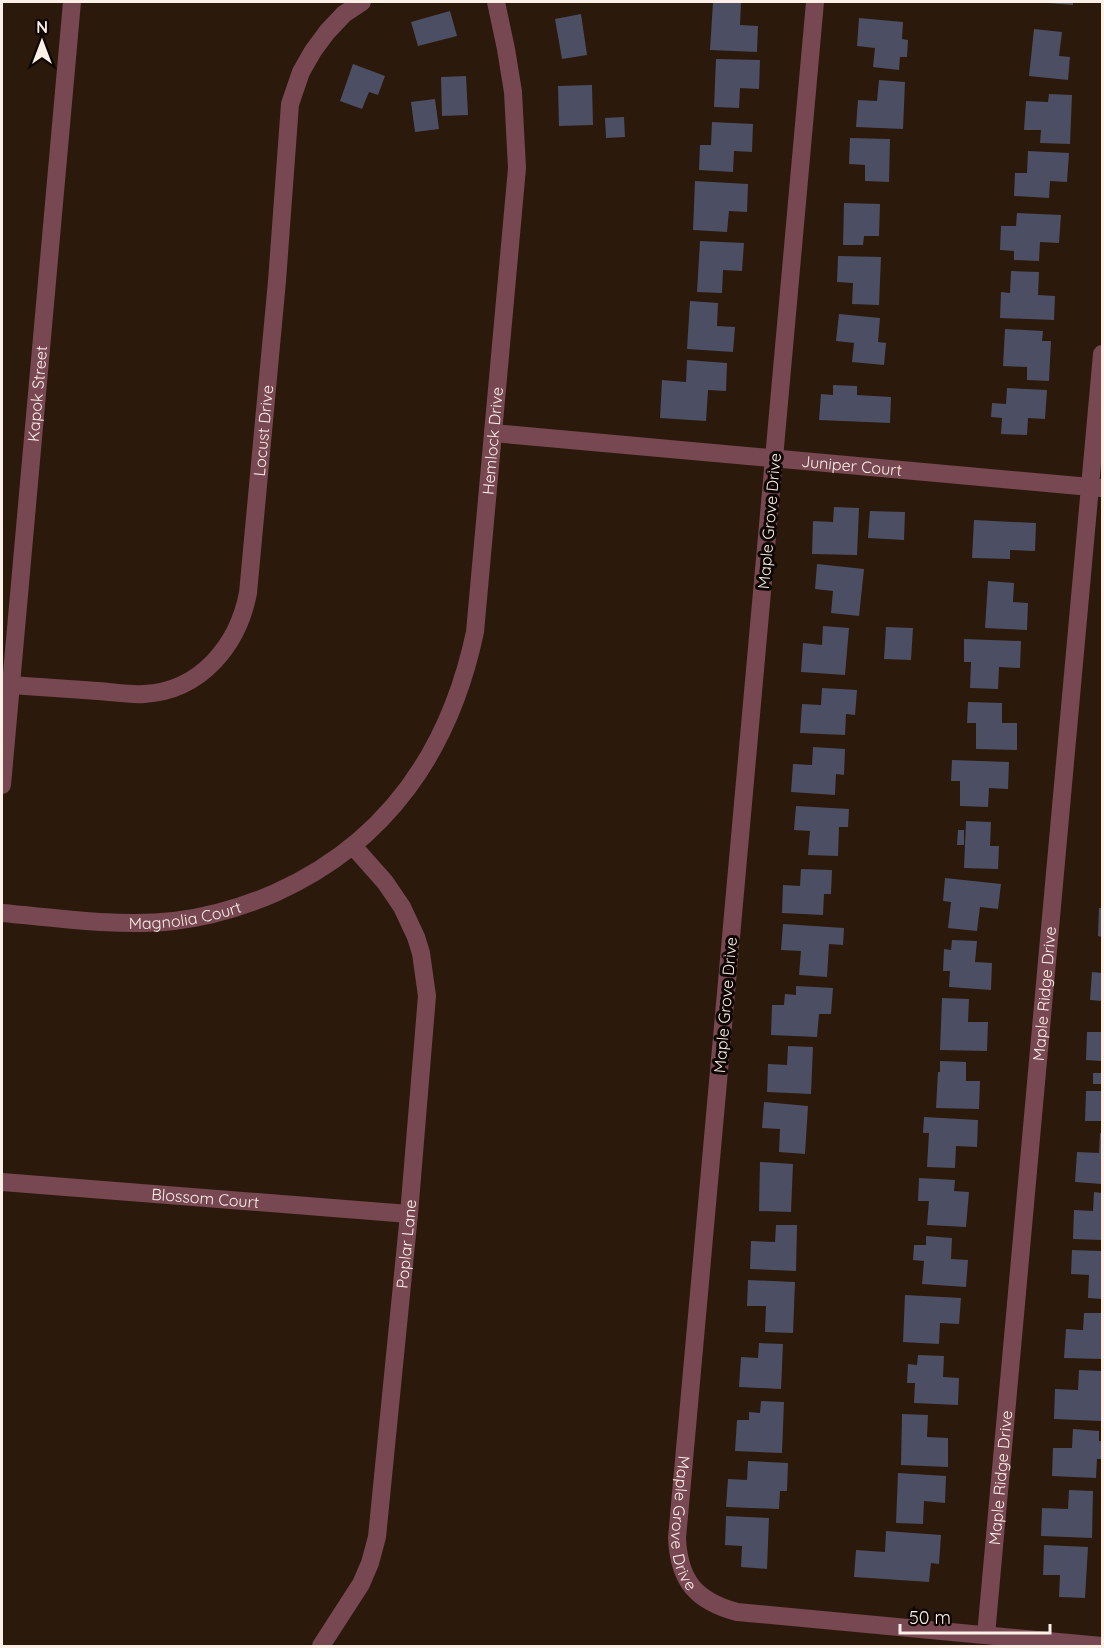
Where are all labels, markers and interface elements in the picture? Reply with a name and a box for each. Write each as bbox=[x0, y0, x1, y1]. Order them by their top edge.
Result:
north arrow bbox=[12, 12, 72, 72]
text: N bbox=[36, 17, 48, 37]
street label: Kapok Street bbox=[23, 345, 51, 443]
street label: Locust Drive bbox=[249, 384, 277, 477]
street label: Hemlock Drive bbox=[477, 386, 507, 495]
street label: Juniper Court bbox=[800, 451, 903, 480]
street label: Maple Grove Drive bbox=[753, 452, 785, 590]
street label: Magnolia Court bbox=[129, 897, 244, 933]
street label: Maple Ridge Drive bbox=[1028, 925, 1060, 1062]
street label: Maple Grove Drive bbox=[709, 936, 741, 1074]
street label: Blossom Court bbox=[151, 1184, 260, 1212]
street label: Poplar Lane bbox=[392, 1199, 420, 1289]
street label: Maple Ridge Drive bbox=[984, 1409, 1016, 1546]
street label: Maple Grove Drive bbox=[667, 1455, 701, 1595]
scale bar bbox=[900, 1597, 1050, 1635]
text: 50 m bbox=[909, 1606, 951, 1629]

